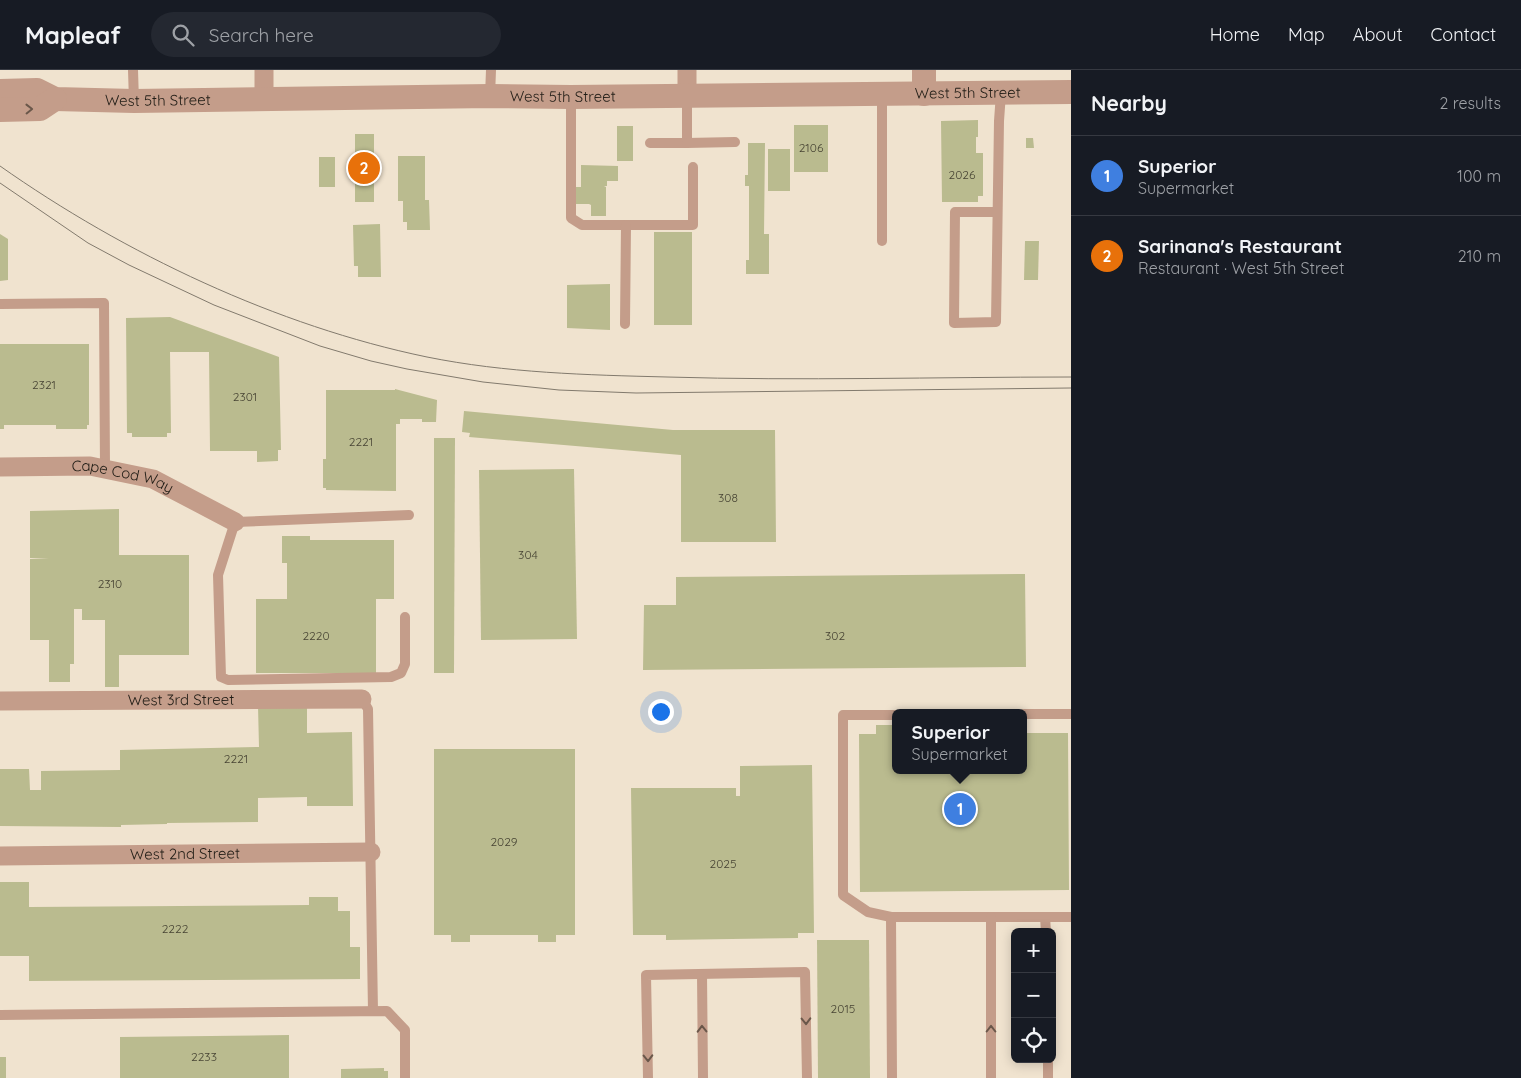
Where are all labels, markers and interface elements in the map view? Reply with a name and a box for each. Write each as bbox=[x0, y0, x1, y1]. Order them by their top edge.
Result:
search box bbox=[151, 12, 501, 57]
text: Mapleaf bbox=[25, 20, 121, 50]
icon: search bbox=[169, 21, 197, 49]
text: Search here bbox=[209, 23, 314, 47]
text: Home bbox=[1210, 23, 1260, 46]
text: Map bbox=[1288, 23, 1325, 46]
text: About bbox=[1353, 23, 1403, 46]
text: Contact bbox=[1431, 23, 1496, 46]
street label: West 5th Street bbox=[915, 83, 1021, 103]
street label: West 5th Street bbox=[510, 86, 616, 106]
street label: West 5th Street bbox=[105, 90, 211, 110]
text: Nearby bbox=[1091, 90, 1167, 116]
text: 2 results bbox=[1439, 93, 1501, 113]
one-way arrow bbox=[25, 104, 33, 115]
house number: 2106 bbox=[799, 140, 824, 155]
pin: 2 bbox=[348, 149, 380, 187]
text: Superior bbox=[1138, 154, 1216, 178]
text: 1 bbox=[1104, 166, 1110, 186]
text: 100 m bbox=[1457, 166, 1501, 186]
house number: 2026 bbox=[949, 167, 976, 182]
text: Supermarket bbox=[1138, 178, 1234, 198]
text: Sarinana's Restaurant bbox=[1138, 234, 1342, 258]
text: 2 bbox=[1102, 246, 1112, 266]
text: 210 m bbox=[1458, 246, 1501, 266]
text: Restaurant · West 5th Street bbox=[1138, 258, 1344, 278]
house number: 2321 bbox=[32, 377, 56, 392]
house number: 2301 bbox=[233, 389, 257, 404]
house number: 2221 bbox=[349, 434, 373, 449]
street label: Cape Cod Way bbox=[72, 456, 177, 497]
house number: 308 bbox=[718, 490, 738, 505]
house number: 304 bbox=[518, 547, 538, 562]
house number: 2310 bbox=[98, 576, 122, 591]
house number: 2220 bbox=[302, 628, 330, 643]
house number: 302 bbox=[825, 628, 845, 643]
street label: West 3rd Street bbox=[128, 690, 234, 709]
your location bbox=[648, 699, 674, 725]
popup bbox=[892, 709, 1027, 774]
text: Superior bbox=[911, 720, 990, 744]
text: Supermarket bbox=[911, 744, 1008, 764]
house number: 2221 bbox=[224, 751, 248, 766]
pin: 1 bbox=[944, 790, 976, 828]
house number: 2029 bbox=[490, 834, 518, 849]
street label: West 2nd Street bbox=[130, 843, 240, 864]
house number: 2025 bbox=[710, 856, 736, 871]
house number: 2222 bbox=[162, 921, 189, 936]
map controls bbox=[1011, 928, 1056, 1063]
button: + bbox=[1011, 928, 1056, 973]
button: − bbox=[1011, 973, 1056, 1018]
house number: 2015 bbox=[831, 1001, 855, 1016]
one-way arrow bbox=[801, 1018, 811, 1025]
button: locate bbox=[1011, 1018, 1056, 1063]
one-way arrow bbox=[697, 1025, 708, 1033]
one-way arrow bbox=[986, 1025, 996, 1033]
house number: 2233 bbox=[191, 1049, 217, 1064]
one-way arrow bbox=[643, 1055, 653, 1063]

